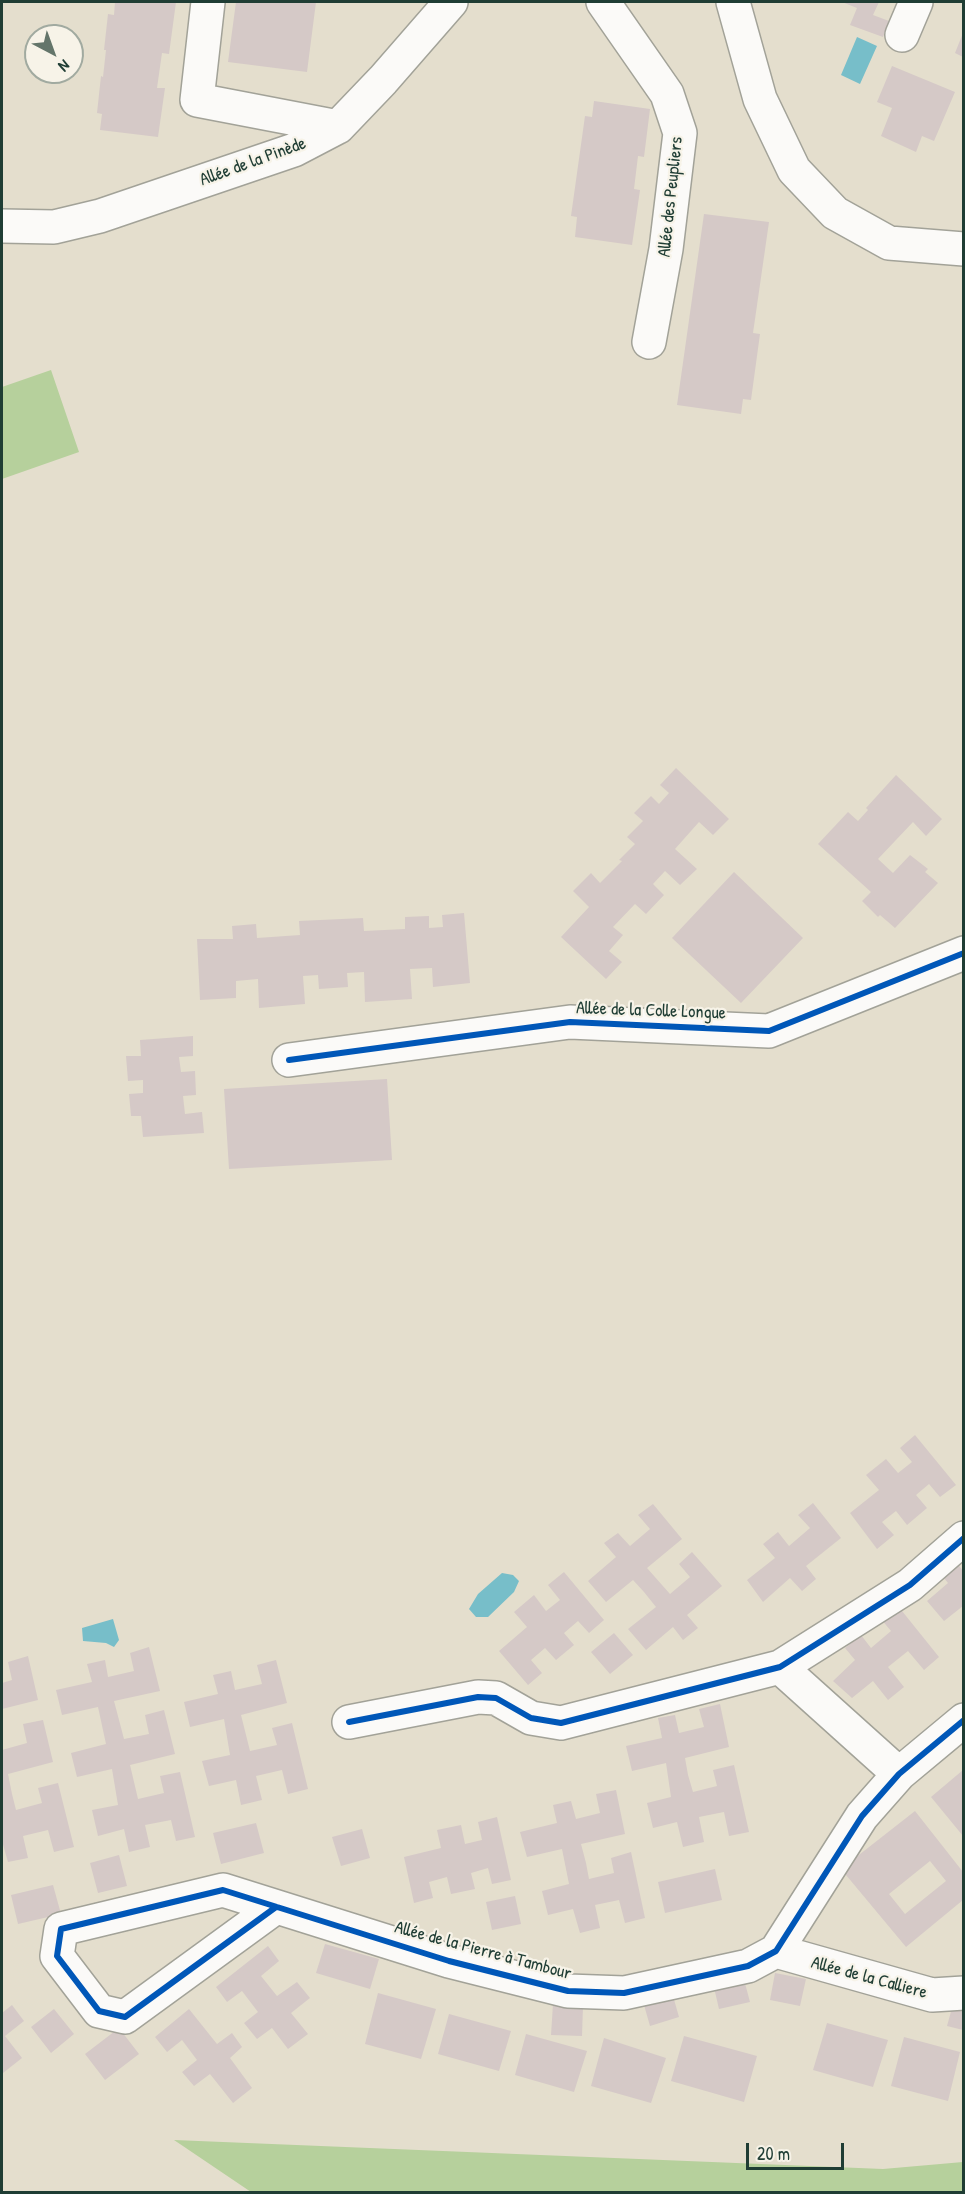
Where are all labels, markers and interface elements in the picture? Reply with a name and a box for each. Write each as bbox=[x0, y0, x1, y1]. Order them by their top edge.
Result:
north arrow bbox=[24, 24, 84, 84]
text: N bbox=[54, 55, 75, 77]
street label: Allée de la Pinède bbox=[197, 133, 309, 191]
street label: Allée des Peupliers bbox=[654, 136, 688, 258]
street label: Allée de la Colle Longue bbox=[576, 998, 726, 1024]
street label: Allée de la Pierre à Tambour bbox=[392, 1917, 574, 1985]
street label: Allée de la Calliere bbox=[809, 1952, 929, 2004]
scale bar bbox=[749, 2131, 846, 2169]
text: 20 m bbox=[757, 2141, 790, 2166]

